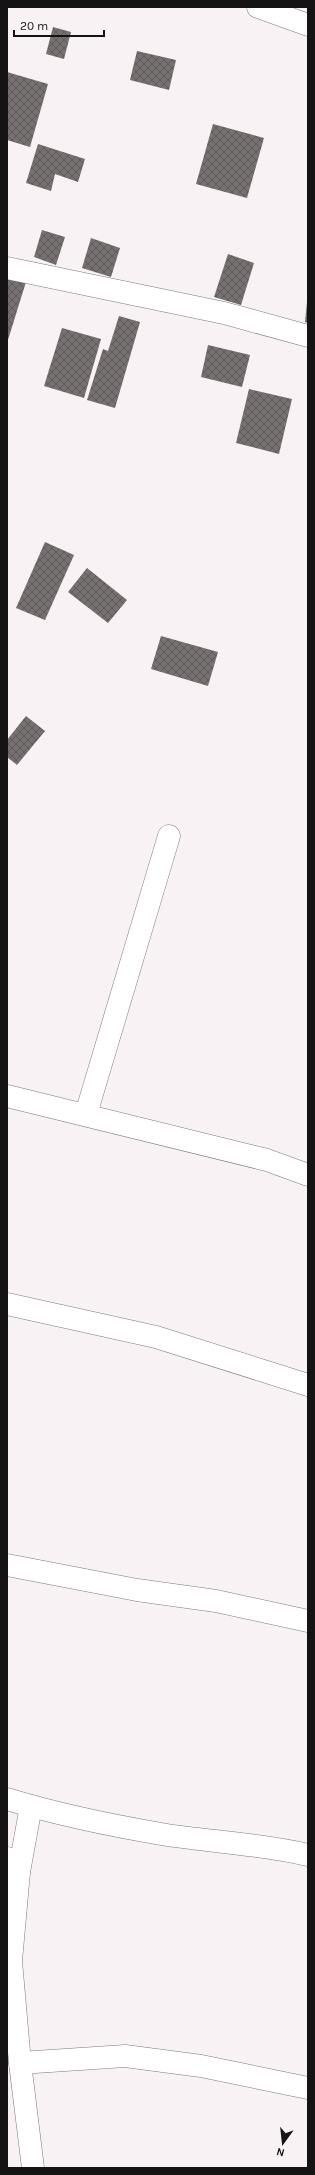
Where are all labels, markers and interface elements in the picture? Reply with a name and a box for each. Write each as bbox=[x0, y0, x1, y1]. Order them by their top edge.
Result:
scale bar bbox=[14, 12, 104, 38]
text: 20 m bbox=[20, 19, 48, 33]
north arrow bbox=[263, 2123, 303, 2163]
text: N bbox=[275, 2145, 286, 2159]

